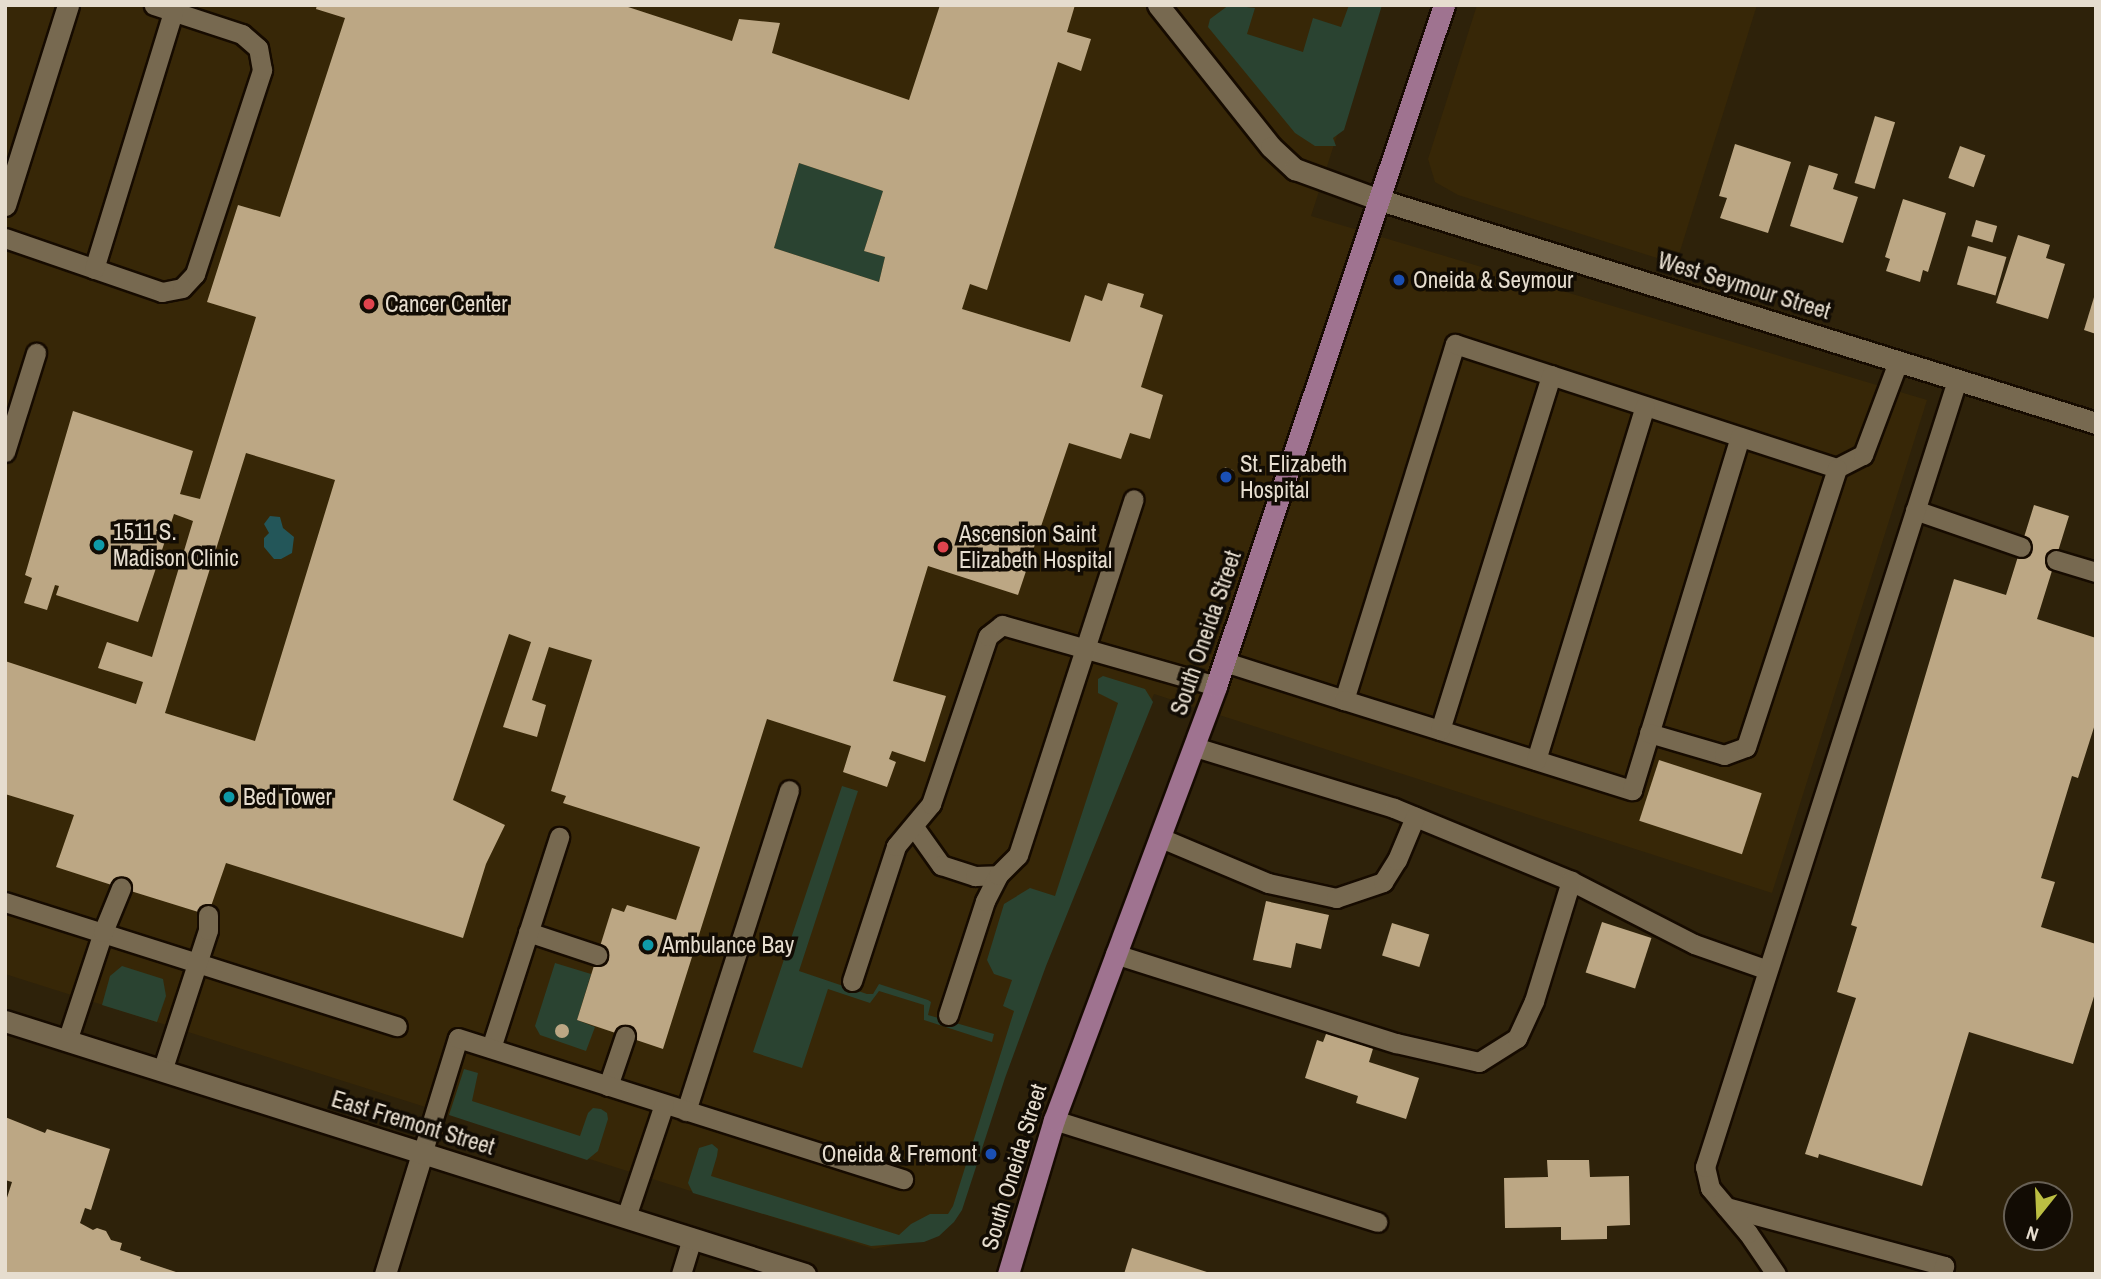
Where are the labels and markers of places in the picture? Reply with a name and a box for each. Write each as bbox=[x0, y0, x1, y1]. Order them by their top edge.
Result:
place label: Oneida & Seymour bbox=[1413, 266, 1573, 294]
marker: Oneida & Seymour bbox=[1391, 272, 1407, 288]
place label: Cancer Center bbox=[385, 290, 508, 318]
marker: Cancer Center bbox=[359, 294, 379, 314]
place label: St. Elizabeth Hospital bbox=[1240, 450, 1347, 504]
marker: St. Elizabeth Hospital bbox=[1218, 469, 1234, 485]
place label: 1511 S. Madison Clinic bbox=[113, 518, 239, 572]
place label: Ascension Saint Elizabeth Hospital bbox=[959, 520, 1112, 574]
marker: 1511 S. Madison Clinic bbox=[91, 537, 107, 553]
marker: Ascension Saint Elizabeth Hospital bbox=[933, 537, 953, 557]
place label: Bed Tower bbox=[243, 783, 332, 811]
marker: Bed Tower bbox=[221, 789, 237, 805]
place label: Ambulance Bay bbox=[662, 931, 794, 959]
marker: Ambulance Bay bbox=[640, 937, 656, 953]
place label: Oneida & Fremont bbox=[822, 1140, 977, 1168]
marker: Oneida & Fremont bbox=[983, 1146, 999, 1162]

